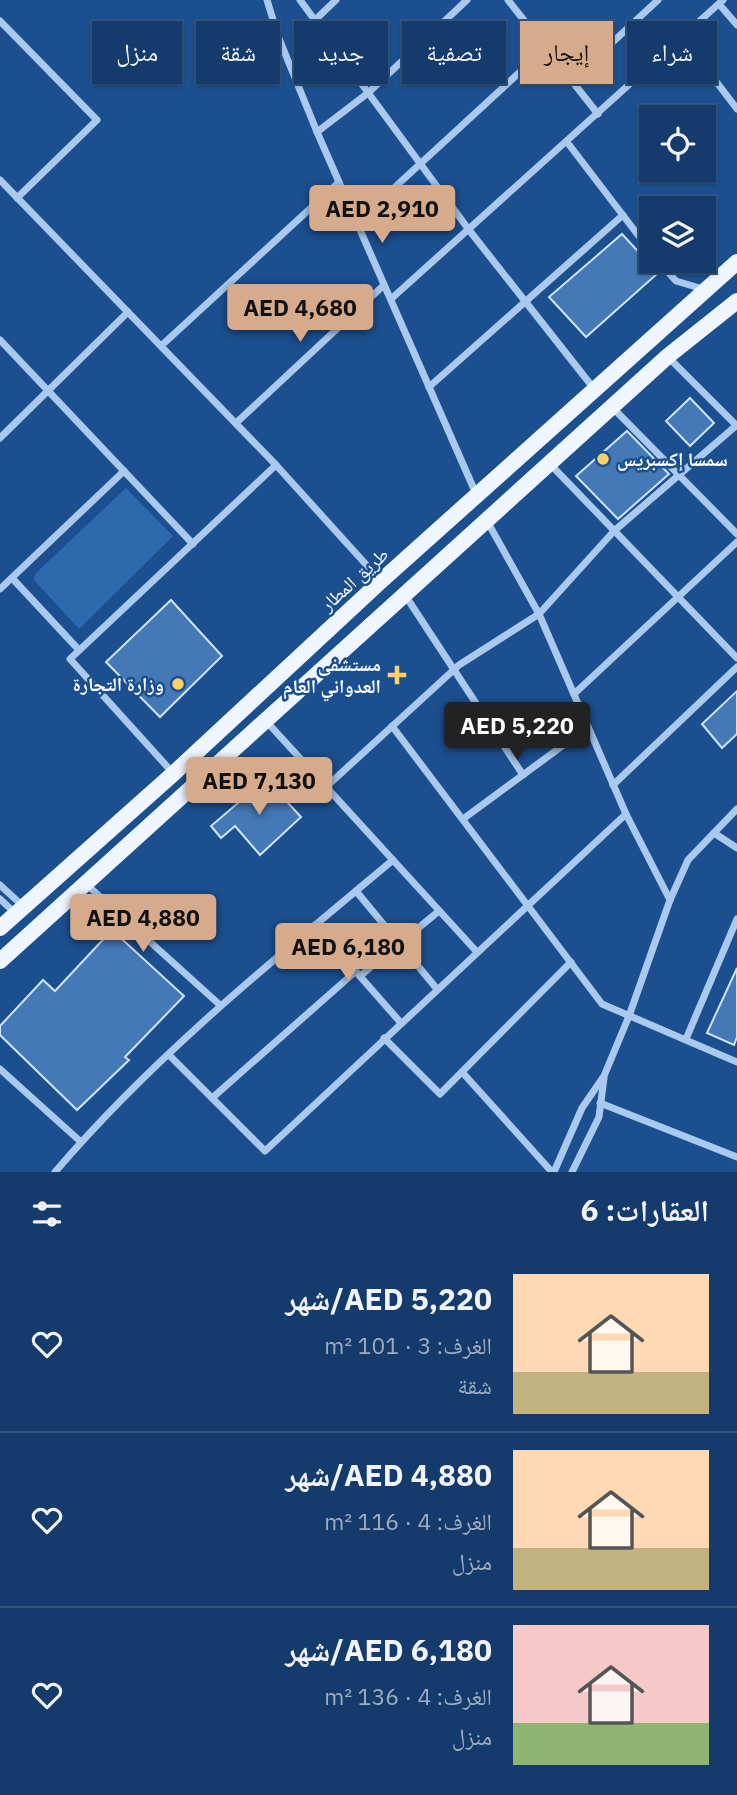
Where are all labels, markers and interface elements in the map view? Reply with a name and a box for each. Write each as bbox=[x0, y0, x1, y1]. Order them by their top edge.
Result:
chip: منزل bbox=[92, 21, 182, 84]
chip: شقة bbox=[196, 21, 280, 84]
chip: جديد bbox=[294, 21, 388, 84]
chip: تصفية bbox=[402, 21, 506, 84]
chip: إيجار bbox=[520, 21, 613, 84]
chip: شراء bbox=[627, 21, 717, 84]
map controls bbox=[639, 105, 716, 273]
button: locate bbox=[639, 105, 716, 182]
pin: AED 2,910 bbox=[302, 186, 462, 245]
text: AED 2,910 bbox=[325, 193, 439, 223]
button: layers bbox=[639, 196, 716, 273]
pin: AED 4,680 bbox=[220, 284, 380, 344]
text: AED 4,680 bbox=[243, 292, 357, 322]
place label: سمسا إكسبريس bbox=[617, 447, 728, 472]
marker: سمسا إكسبريس bbox=[595, 451, 611, 467]
street label: طريق المطار bbox=[314, 542, 393, 617]
place label: مستشفى العدواني العام bbox=[283, 652, 381, 702]
marker: مستشفى العدواني العام bbox=[387, 665, 407, 685]
place label: وزارة التجارة bbox=[73, 672, 164, 696]
marker: وزارة التجارة bbox=[170, 676, 186, 692]
pin: AED 5,220 bbox=[437, 702, 597, 762]
text: AED 5,220 bbox=[460, 710, 574, 740]
pin: AED 7,130 bbox=[179, 758, 339, 817]
text: AED 7,130 bbox=[202, 765, 316, 795]
pin: AED 4,880 bbox=[63, 894, 223, 954]
text: AED 4,880 bbox=[86, 902, 200, 932]
pin: AED 6,180 bbox=[268, 923, 428, 983]
text: AED 6,180 bbox=[291, 931, 405, 961]
text: العقارات: 6 bbox=[581, 1190, 709, 1229]
icon: filters bbox=[28, 1195, 66, 1233]
text: AED 5,220/شهر bbox=[285, 1279, 492, 1318]
icon: home bbox=[569, 1302, 653, 1386]
icon: heart bbox=[28, 1325, 66, 1363]
text: الغرف: 3 · 101 m² bbox=[324, 1330, 492, 1360]
text: شقة bbox=[458, 1370, 492, 1400]
text: AED 4,880/شهر bbox=[285, 1455, 492, 1494]
icon: home bbox=[569, 1478, 653, 1562]
icon: heart bbox=[28, 1501, 66, 1539]
text: الغرف: 4 · 116 m² bbox=[324, 1506, 492, 1536]
text: منزل bbox=[452, 1546, 492, 1576]
text: AED 6,180/شهر bbox=[285, 1630, 492, 1669]
icon: home bbox=[569, 1653, 653, 1737]
icon: heart bbox=[28, 1676, 66, 1714]
text: الغرف: 4 · 136 m² bbox=[324, 1681, 492, 1711]
text: منزل bbox=[452, 1721, 492, 1751]

